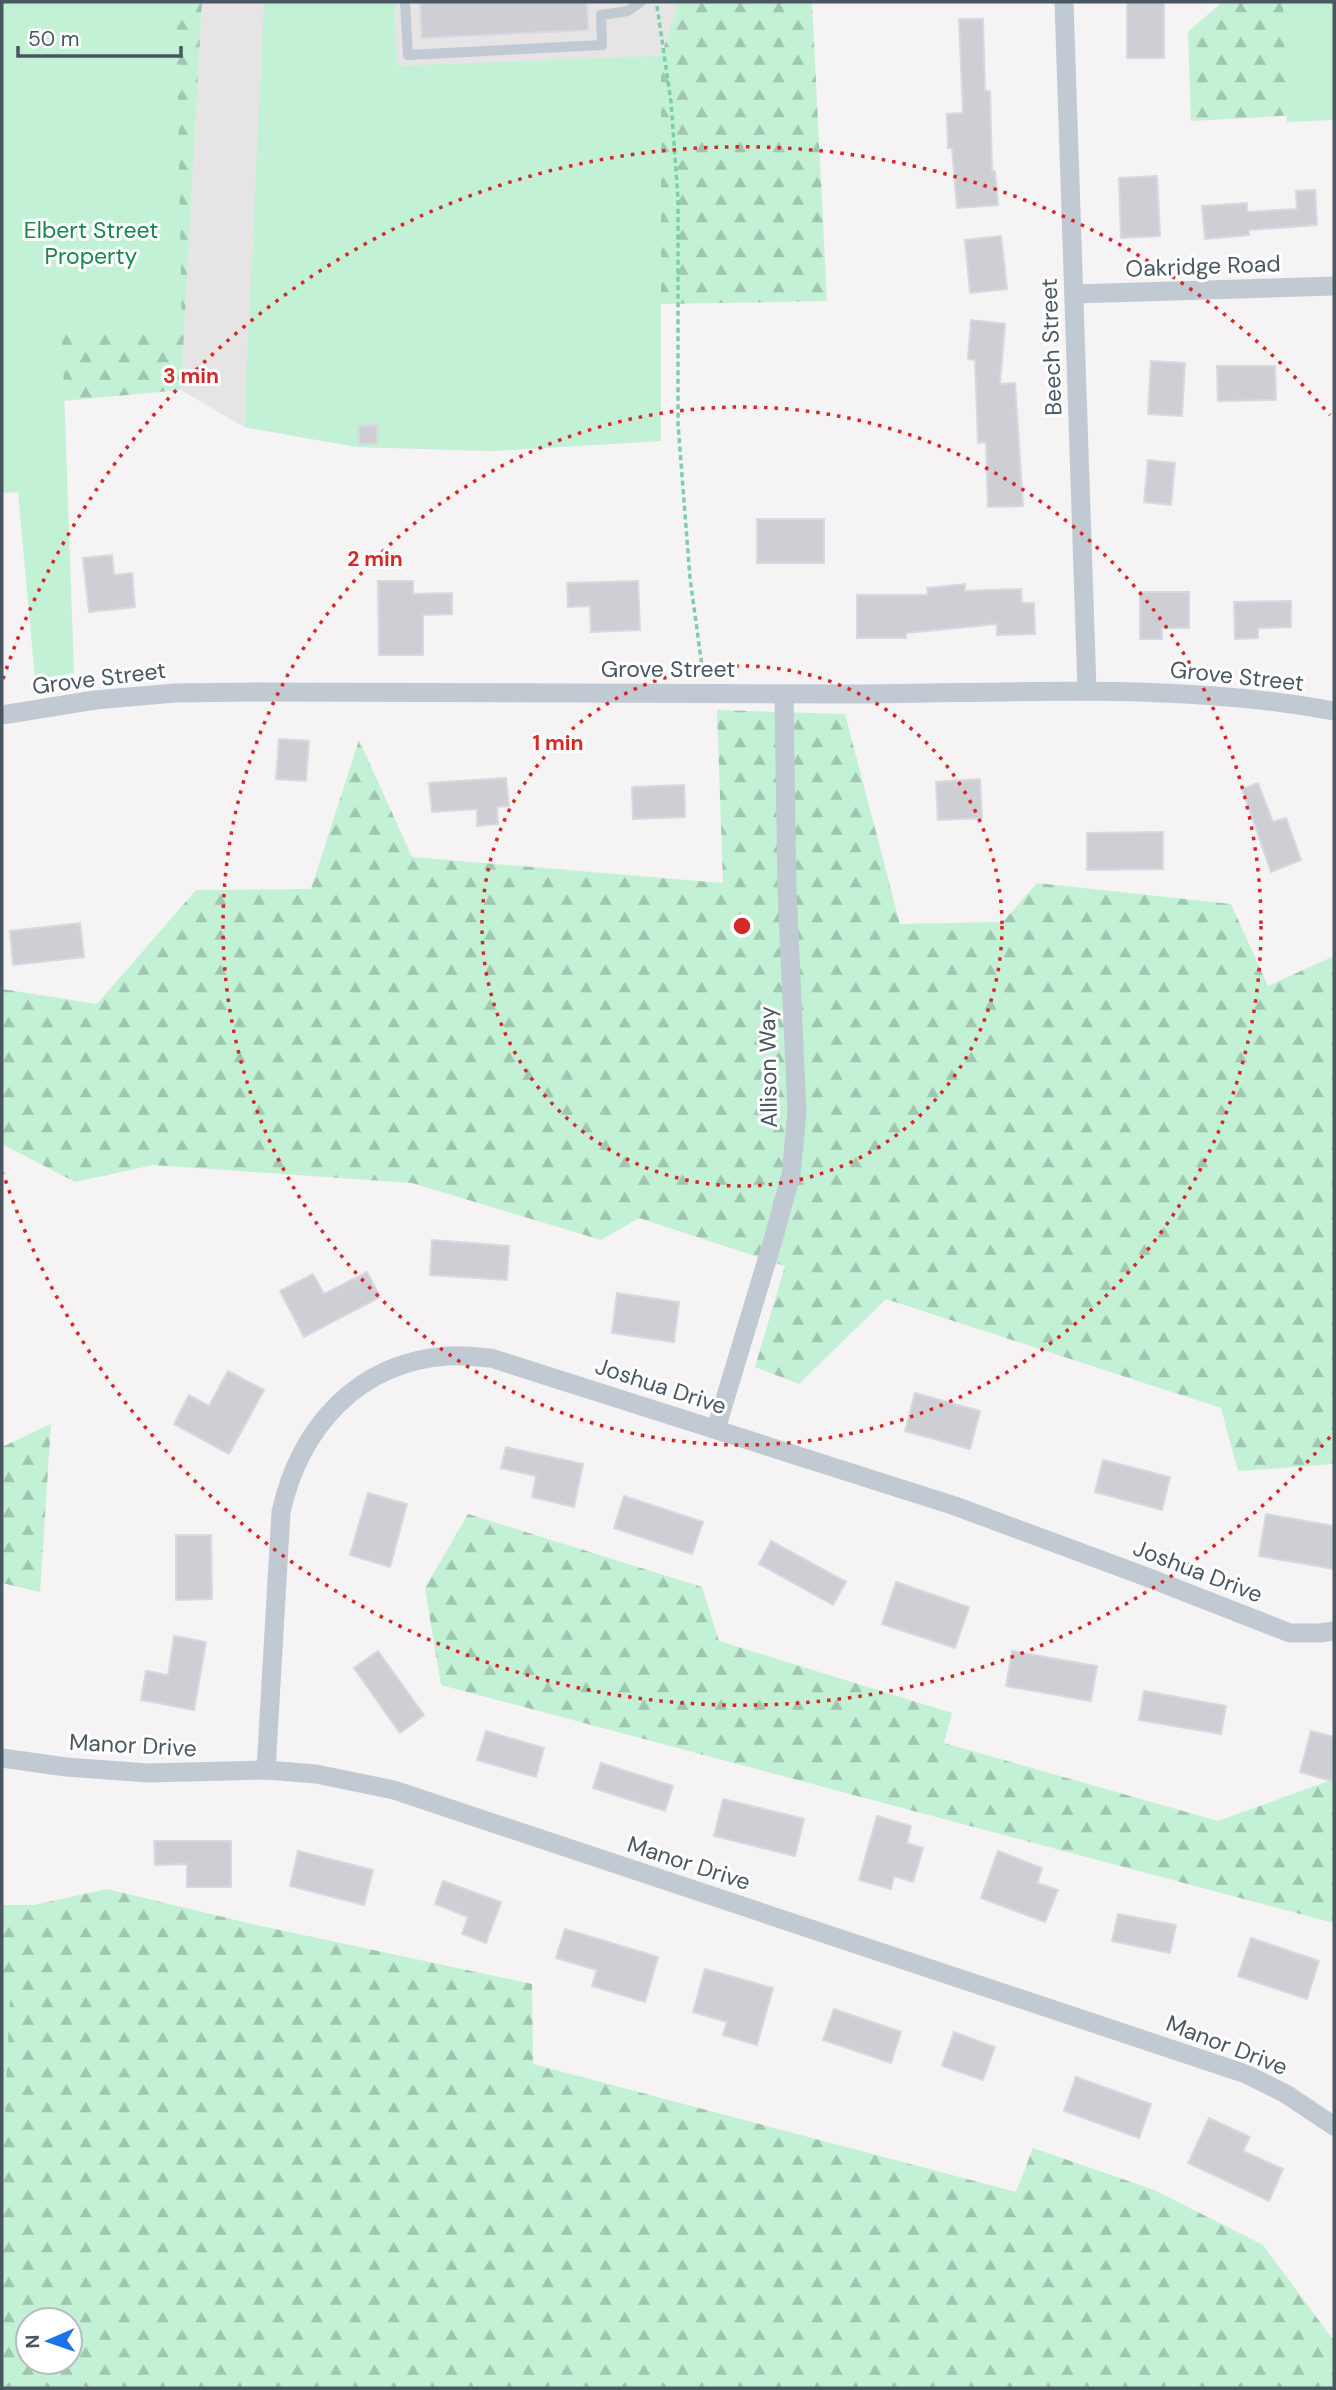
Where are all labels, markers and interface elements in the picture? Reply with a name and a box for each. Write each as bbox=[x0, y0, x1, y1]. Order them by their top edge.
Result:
scale bar bbox=[18, 14, 180, 58]
text: 50 m bbox=[28, 25, 79, 53]
park label: Elbert Street Property bbox=[24, 215, 158, 271]
street label: Oakridge Road bbox=[1125, 248, 1281, 284]
street label: Beech Street bbox=[1034, 278, 1068, 416]
text: 3 min bbox=[163, 362, 219, 390]
text: 2 min bbox=[347, 545, 403, 573]
street label: Grove Street bbox=[601, 654, 735, 684]
street label: Grove Street bbox=[1169, 654, 1305, 698]
street label: Grove Street bbox=[30, 655, 168, 701]
text: 1 min bbox=[532, 729, 584, 757]
centre of rings bbox=[730, 914, 754, 938]
street label: Allison Way bbox=[752, 1006, 784, 1128]
street label: Joshua Drive bbox=[592, 1351, 730, 1421]
street label: Joshua Drive bbox=[1129, 1533, 1267, 1609]
street label: Manor Drive bbox=[68, 1727, 198, 1763]
street label: Manor Drive bbox=[624, 1829, 754, 1897]
street label: Manor Drive bbox=[1162, 2008, 1292, 2082]
north arrow bbox=[14, 2306, 84, 2376]
text: N bbox=[20, 2334, 45, 2349]

